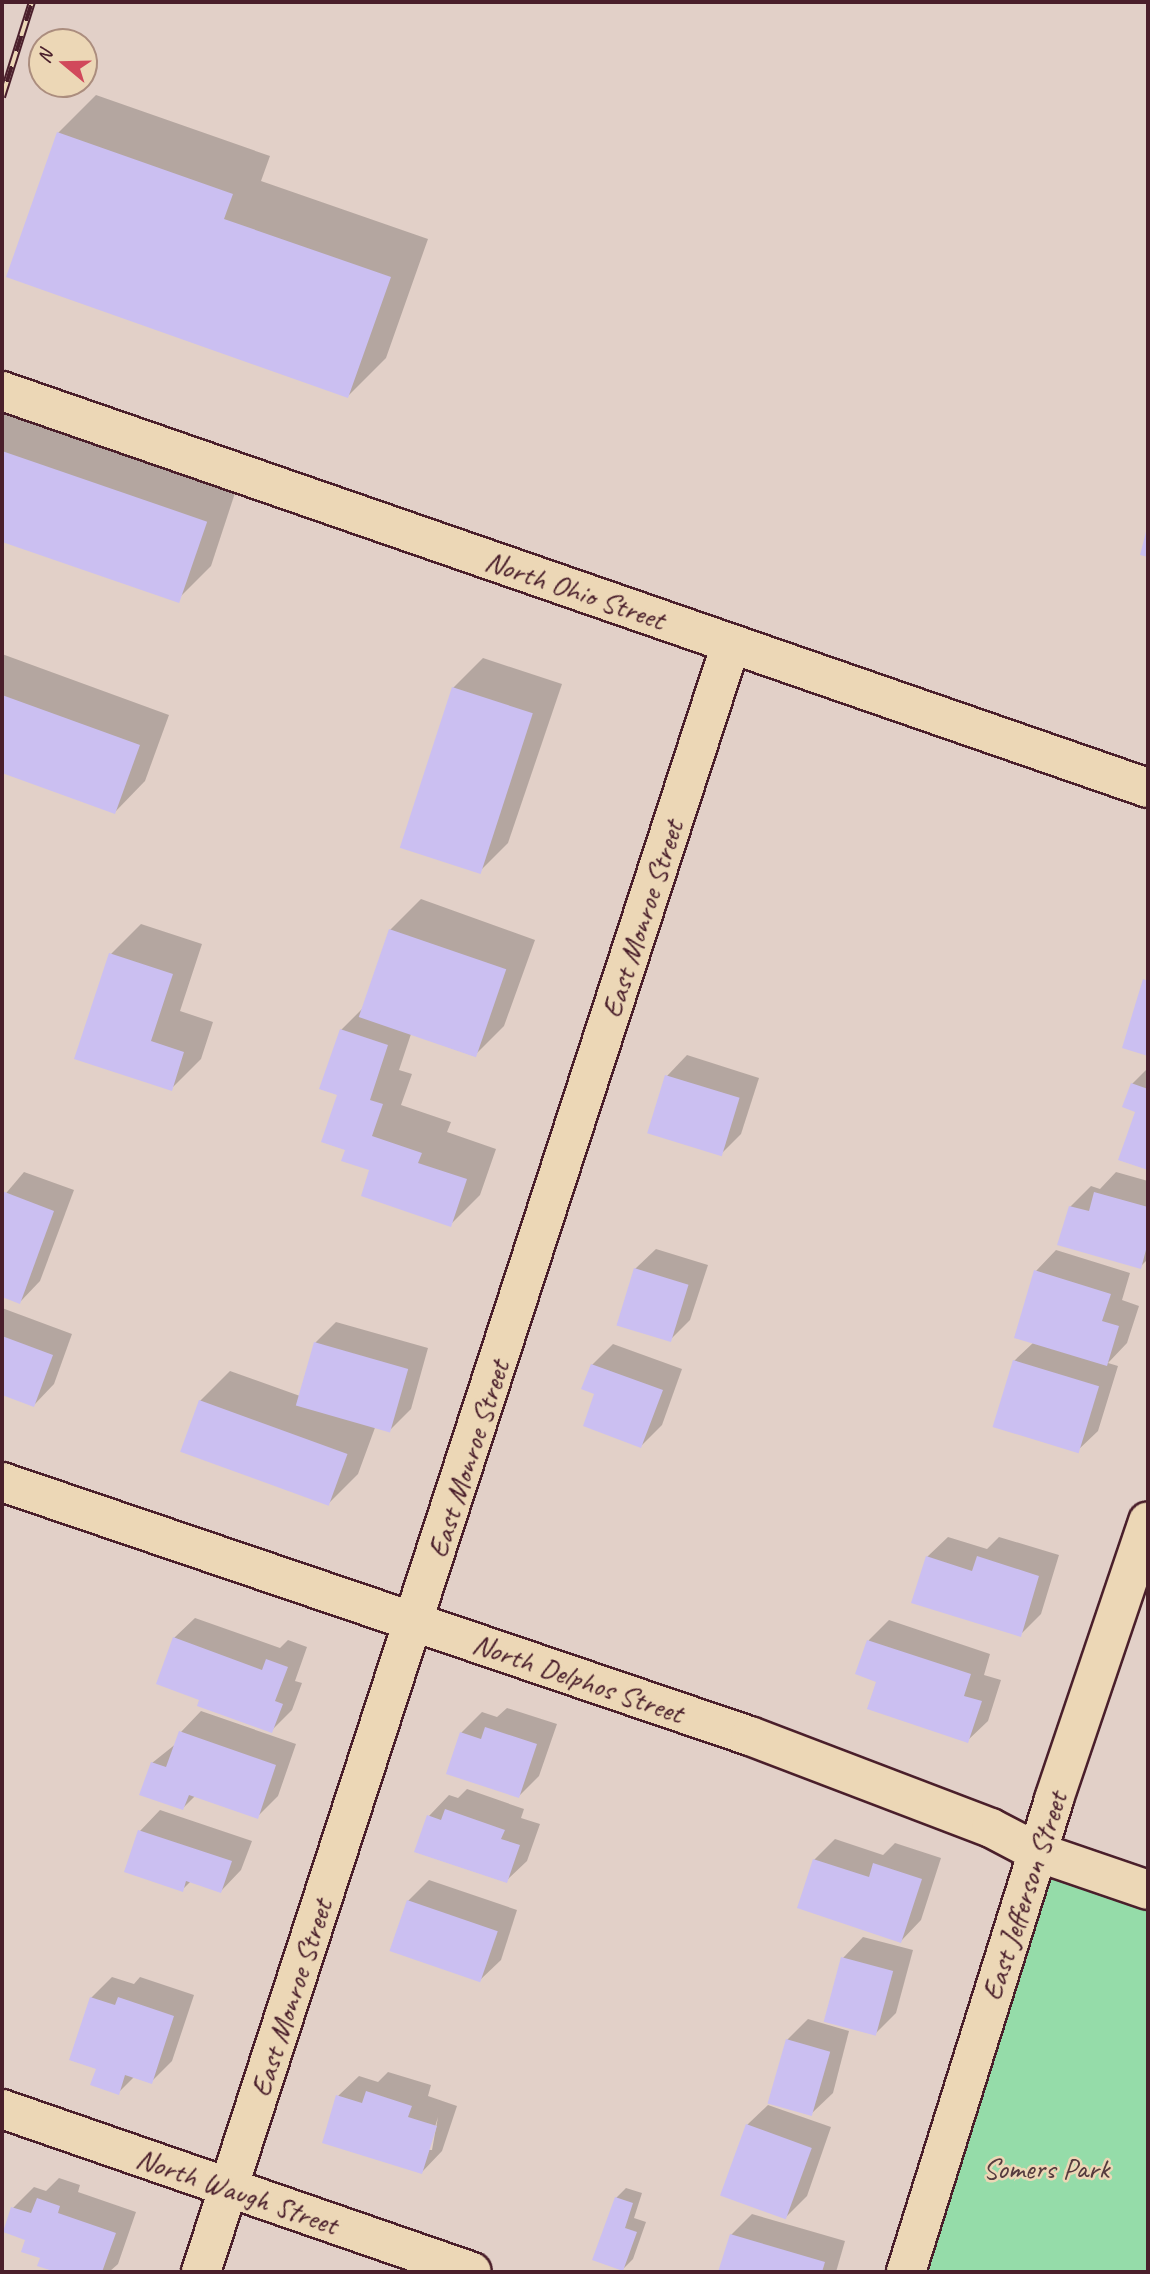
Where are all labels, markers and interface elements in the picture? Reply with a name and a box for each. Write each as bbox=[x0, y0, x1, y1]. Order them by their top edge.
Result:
north arrow bbox=[28, 28, 98, 98]
text: N bbox=[32, 47, 58, 66]
street label: North Ohio Street bbox=[480, 542, 670, 638]
street label: East Monroe Street bbox=[593, 816, 691, 1022]
street label: East Monroe Street bbox=[419, 1356, 517, 1562]
street label: North Delphos Street bbox=[468, 1625, 688, 1731]
street label: East Jefferson Street bbox=[973, 1787, 1075, 2005]
street label: East Monroe Street bbox=[242, 1895, 340, 2101]
street label: North Waugh Street bbox=[131, 2139, 343, 2243]
park label: Somers Park bbox=[982, 2150, 1110, 2186]

